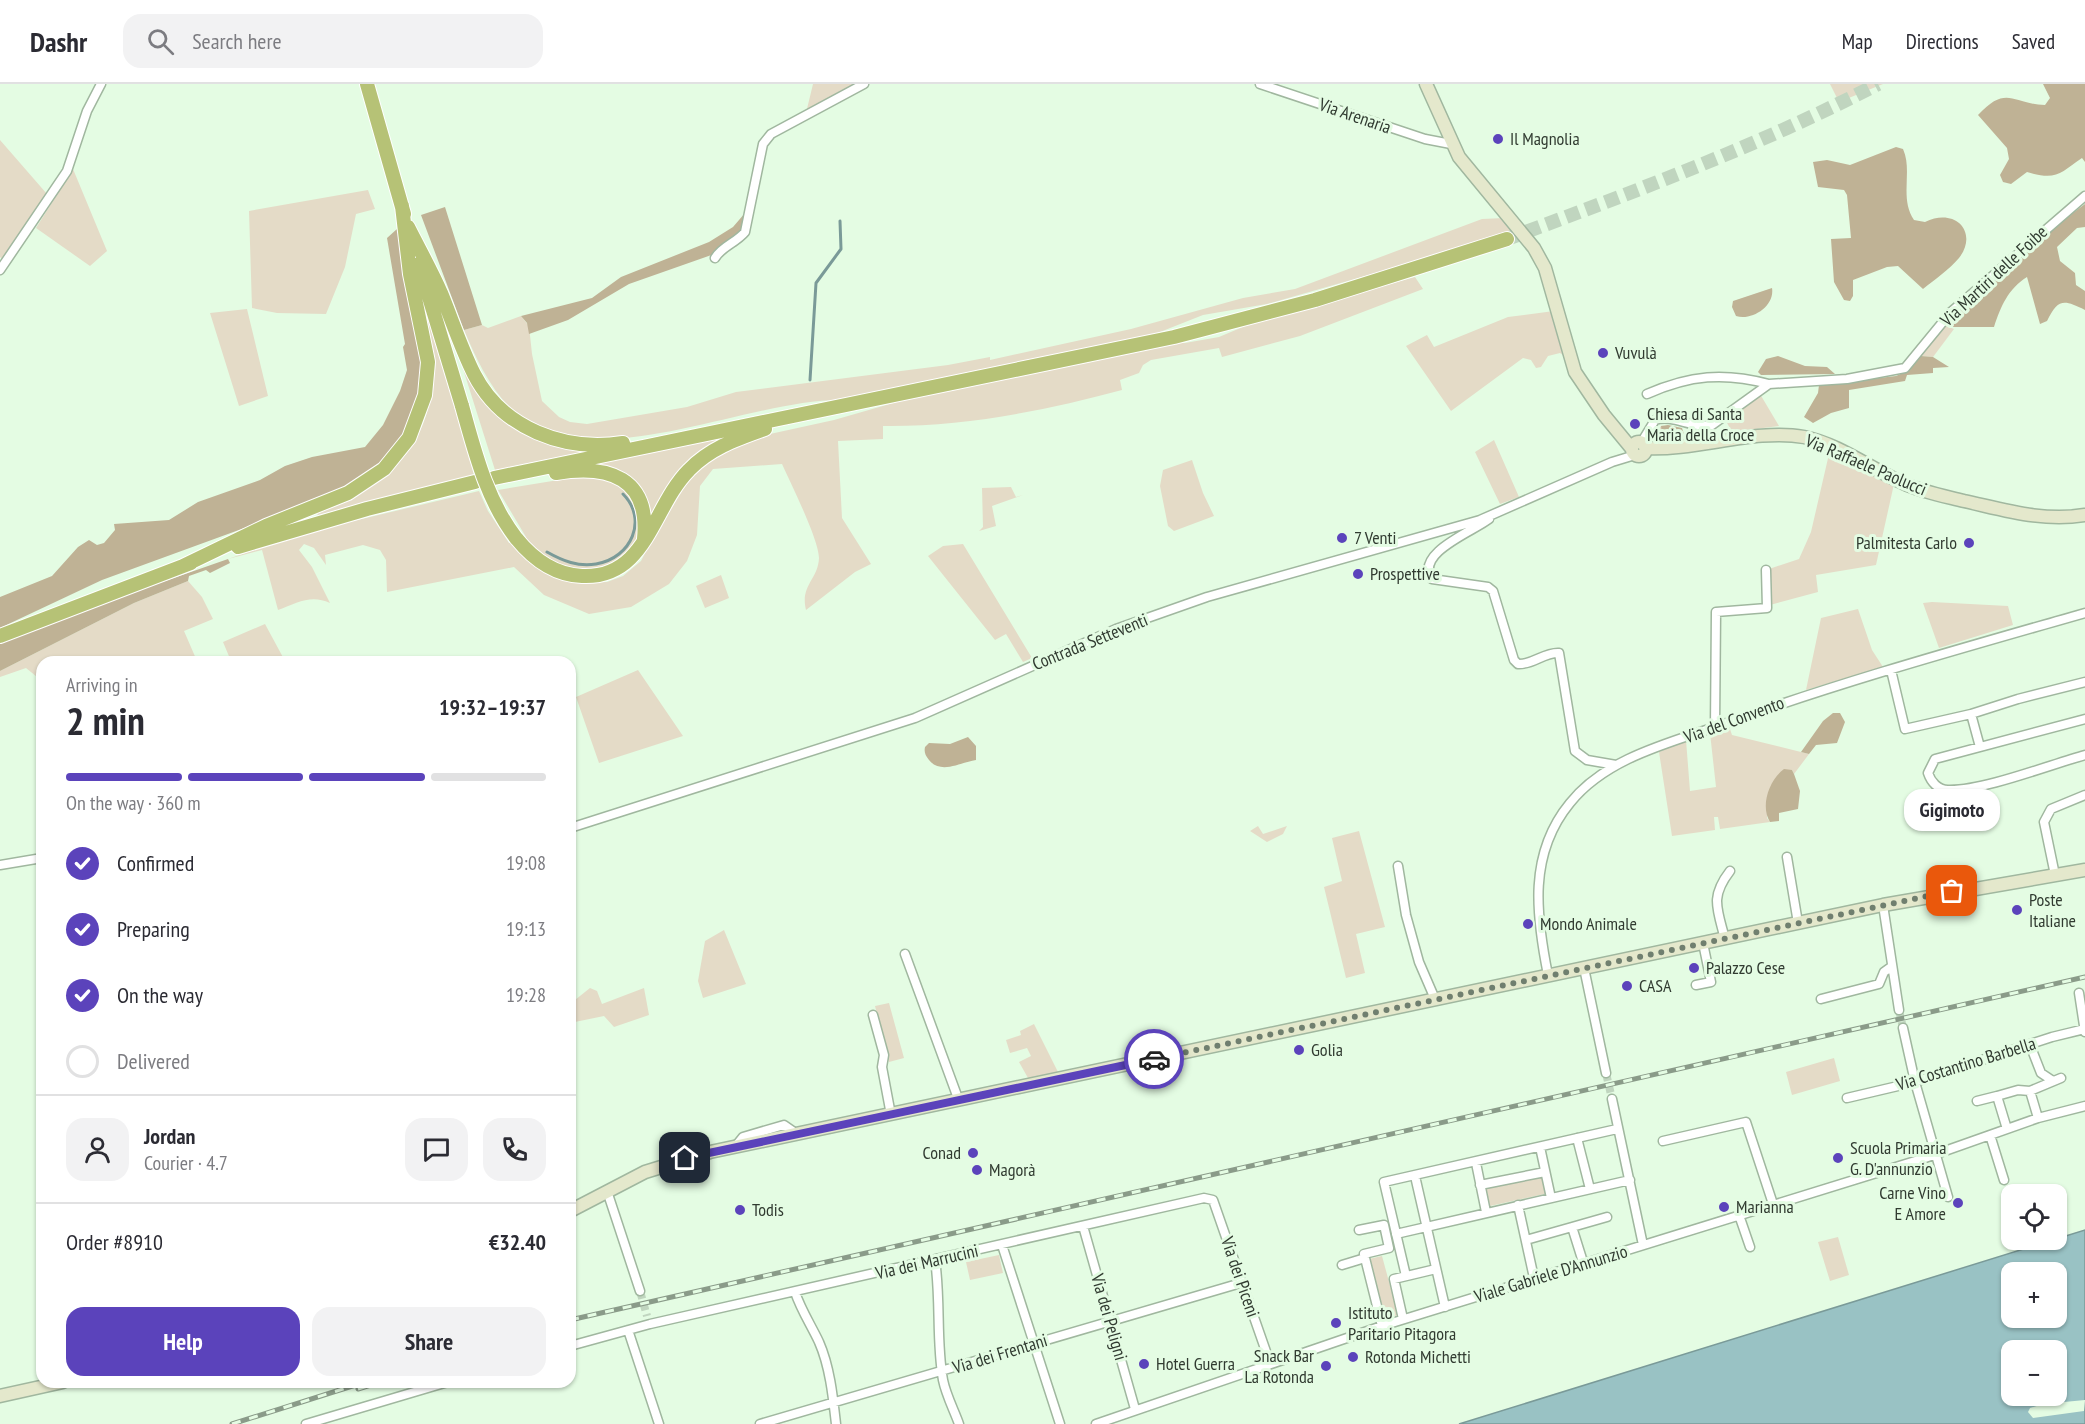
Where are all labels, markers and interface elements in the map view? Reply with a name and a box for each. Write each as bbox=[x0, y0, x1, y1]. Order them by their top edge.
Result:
search box bbox=[123, 14, 543, 68]
text: Dashr bbox=[30, 23, 87, 60]
icon: search bbox=[144, 25, 177, 58]
text: Search here bbox=[192, 27, 282, 55]
text: Map bbox=[1842, 28, 1873, 55]
text: Directions bbox=[1906, 28, 1979, 55]
text: Saved bbox=[2012, 28, 2055, 55]
street label: Via Arenaria bbox=[1315, 92, 1394, 139]
place label: Il Magnolia bbox=[1510, 127, 1580, 150]
marker: Il Magnolia bbox=[1491, 132, 1505, 146]
street label: Via Martiri delle Foibe bbox=[1935, 220, 2052, 332]
place label: Vuvulà bbox=[1614, 341, 1657, 364]
marker: Vuvulà bbox=[1596, 346, 1610, 360]
place label: Chiesa di Santa Maria della Croce bbox=[1647, 402, 1754, 446]
marker: Chiesa di Santa Maria della Croce bbox=[1628, 417, 1642, 431]
street label: Via Raffaele Paolucci bbox=[1801, 428, 1930, 500]
place label: 7 Venti bbox=[1354, 526, 1396, 549]
marker: 7 Venti bbox=[1335, 531, 1349, 545]
place label: Palmitesta Carlo bbox=[1856, 531, 1957, 554]
marker: Palmitesta Carlo bbox=[1962, 536, 1976, 550]
place label: Prospettive bbox=[1370, 562, 1440, 585]
marker: Prospettive bbox=[1351, 567, 1365, 581]
street label: Contrada Setteventi bbox=[1029, 608, 1151, 675]
text: Arriving in bbox=[66, 672, 138, 698]
street label: Via del Convento bbox=[1680, 691, 1787, 749]
text: 19:32–19:37 bbox=[439, 693, 546, 721]
text: 2 min bbox=[66, 695, 145, 746]
callout: Gigimoto bbox=[1904, 789, 2000, 831]
text: On the way · 360 m bbox=[66, 790, 201, 816]
text: Gigimoto bbox=[1920, 797, 1984, 823]
icon: check bbox=[66, 847, 99, 880]
text: Confirmed bbox=[117, 849, 194, 877]
text: 19:08 bbox=[506, 850, 546, 876]
pin bbox=[1926, 865, 1977, 916]
icon: bag bbox=[1935, 874, 1968, 907]
place label: Poste Italiane bbox=[2029, 888, 2076, 932]
marker: Poste Italiane bbox=[2010, 903, 2024, 917]
place label: Mondo Animale bbox=[1540, 912, 1637, 935]
icon: check bbox=[66, 913, 99, 946]
text: Preparing bbox=[117, 915, 190, 943]
text: 19:13 bbox=[506, 916, 546, 942]
marker: Mondo Animale bbox=[1521, 917, 1535, 931]
place label: Palazzo Cese bbox=[1706, 956, 1785, 979]
marker: Palazzo Cese bbox=[1687, 961, 1701, 975]
place label: CASA bbox=[1639, 974, 1672, 997]
icon: check bbox=[66, 979, 99, 1012]
marker: CASA bbox=[1620, 979, 1634, 993]
text: On the way bbox=[117, 981, 203, 1009]
text: 19:28 bbox=[506, 982, 546, 1008]
courier bbox=[1124, 1029, 1184, 1089]
street label: Via Costantino Barbella bbox=[1892, 1031, 2038, 1096]
place label: Golia bbox=[1311, 1038, 1343, 1061]
icon: car bbox=[1138, 1043, 1171, 1076]
marker: Golia bbox=[1292, 1043, 1306, 1057]
text: Delivered bbox=[117, 1047, 190, 1075]
button: person bbox=[66, 1118, 129, 1181]
button: chat bbox=[405, 1118, 468, 1181]
button: phone bbox=[483, 1118, 546, 1181]
text: Jordan bbox=[144, 1122, 195, 1150]
pin bbox=[659, 1132, 710, 1183]
place label: Scuola Primaria G. D'annunzio bbox=[1850, 1136, 1946, 1180]
icon: home bbox=[668, 1141, 701, 1174]
place label: Conad bbox=[923, 1141, 961, 1164]
marker: Conad bbox=[966, 1146, 980, 1160]
text: Courier · 4.7 bbox=[144, 1150, 228, 1176]
marker: Scuola Primaria G. D'annunzio bbox=[1831, 1151, 1845, 1165]
place label: Magorà bbox=[989, 1158, 1035, 1181]
marker: Magorà bbox=[970, 1163, 984, 1177]
place label: Carne Vino E Amore bbox=[1879, 1181, 1946, 1225]
map controls bbox=[2001, 1184, 2067, 1406]
button: locate bbox=[2001, 1184, 2067, 1250]
place label: Marianna bbox=[1736, 1195, 1794, 1218]
marker: Carne Vino E Amore bbox=[1951, 1196, 1965, 1210]
place label: Todis bbox=[752, 1198, 784, 1221]
marker: Marianna bbox=[1717, 1200, 1731, 1214]
marker: Todis bbox=[733, 1203, 747, 1217]
text: Order #8910 bbox=[66, 1228, 163, 1256]
text: €32.40 bbox=[489, 1228, 546, 1256]
street label: Via dei Piceni bbox=[1216, 1233, 1265, 1320]
street label: Via dei Marrucini bbox=[872, 1239, 980, 1285]
street label: Viale Gabriele D'Annunzio bbox=[1471, 1239, 1630, 1308]
button: + bbox=[2001, 1262, 2067, 1328]
street label: Via dei Peligni bbox=[1086, 1270, 1133, 1363]
place label: Istituto Paritario Pitagora bbox=[1348, 1301, 1456, 1345]
button: Help bbox=[66, 1307, 300, 1376]
button: Share bbox=[312, 1307, 546, 1376]
marker: Istituto Paritario Pitagora bbox=[1329, 1316, 1343, 1330]
street label: Via dei Frentani bbox=[949, 1328, 1050, 1379]
button: − bbox=[2001, 1340, 2067, 1406]
place label: Snack Bar La Rotonda bbox=[1245, 1344, 1314, 1388]
place label: Rotonda Michetti bbox=[1365, 1345, 1471, 1368]
marker: Rotonda Michetti bbox=[1346, 1350, 1360, 1364]
place label: Hotel Guerra bbox=[1156, 1352, 1235, 1375]
marker: Hotel Guerra bbox=[1137, 1357, 1151, 1371]
marker: Snack Bar La Rotonda bbox=[1319, 1359, 1333, 1373]

